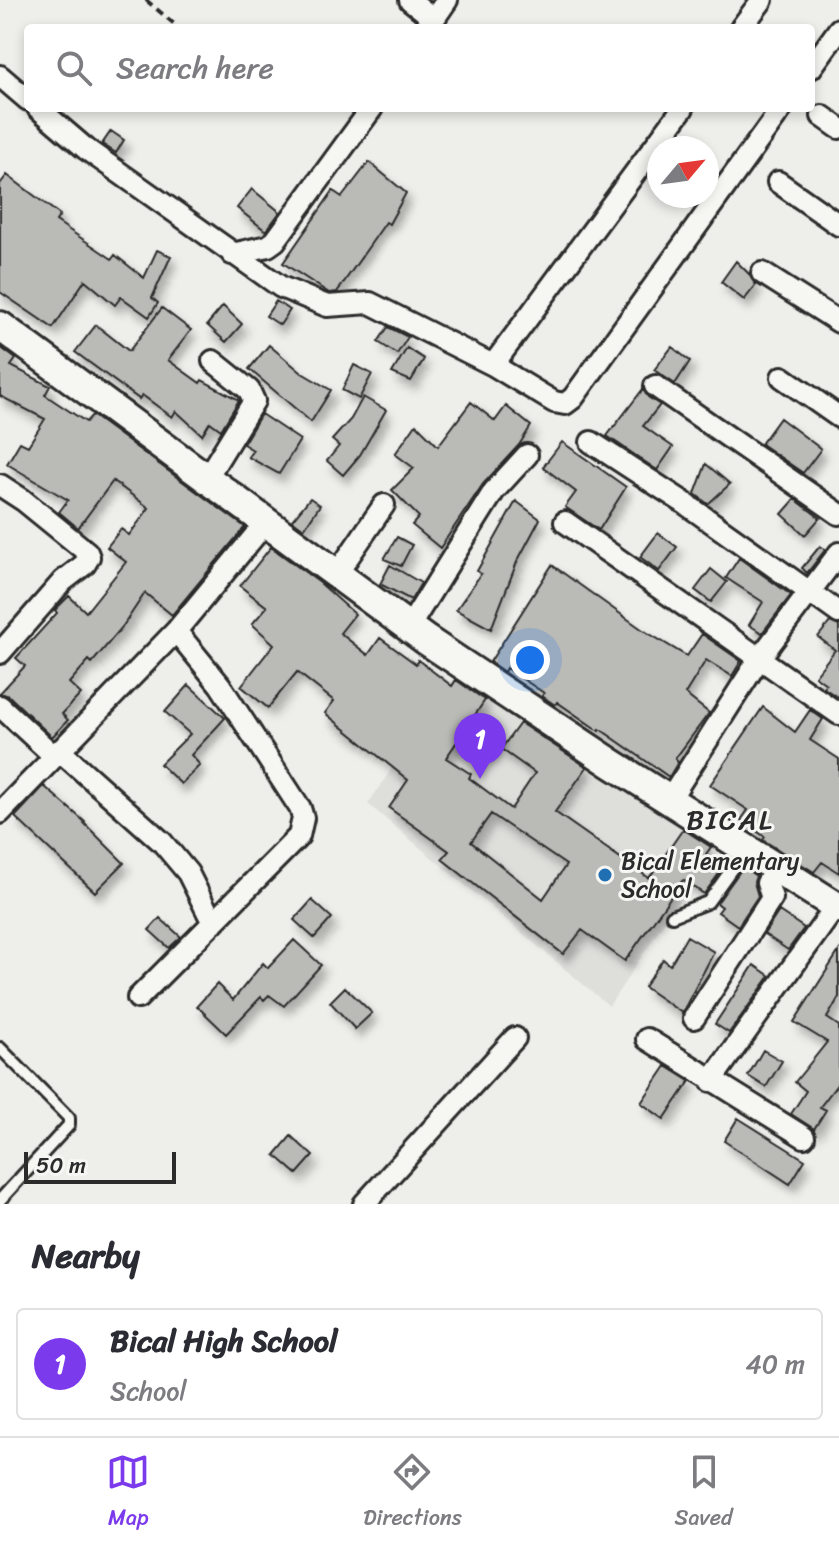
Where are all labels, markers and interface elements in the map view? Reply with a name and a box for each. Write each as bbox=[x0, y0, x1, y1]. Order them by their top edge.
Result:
search box bbox=[24, 24, 815, 112]
text: Search here bbox=[116, 41, 274, 95]
icon: search bbox=[52, 46, 96, 90]
north arrow bbox=[647, 136, 719, 208]
your location bbox=[510, 640, 550, 680]
pin: 1 bbox=[454, 713, 506, 779]
district label: BICAL bbox=[686, 795, 774, 844]
place label: Bical Elementary School bbox=[621, 840, 800, 910]
marker: Bical Elementary School bbox=[596, 866, 614, 884]
text: 50 m bbox=[36, 1146, 86, 1185]
scale bar bbox=[24, 1148, 176, 1184]
text: Nearby bbox=[32, 1226, 140, 1286]
text: Bical High School bbox=[110, 1314, 338, 1368]
text: 1 bbox=[54, 1341, 66, 1387]
text: 40 m bbox=[746, 1341, 805, 1387]
text: School bbox=[110, 1368, 187, 1414]
tab: Map bbox=[106, 1450, 150, 1537]
tab: Directions bbox=[363, 1450, 462, 1537]
tab: Saved bbox=[675, 1450, 733, 1537]

